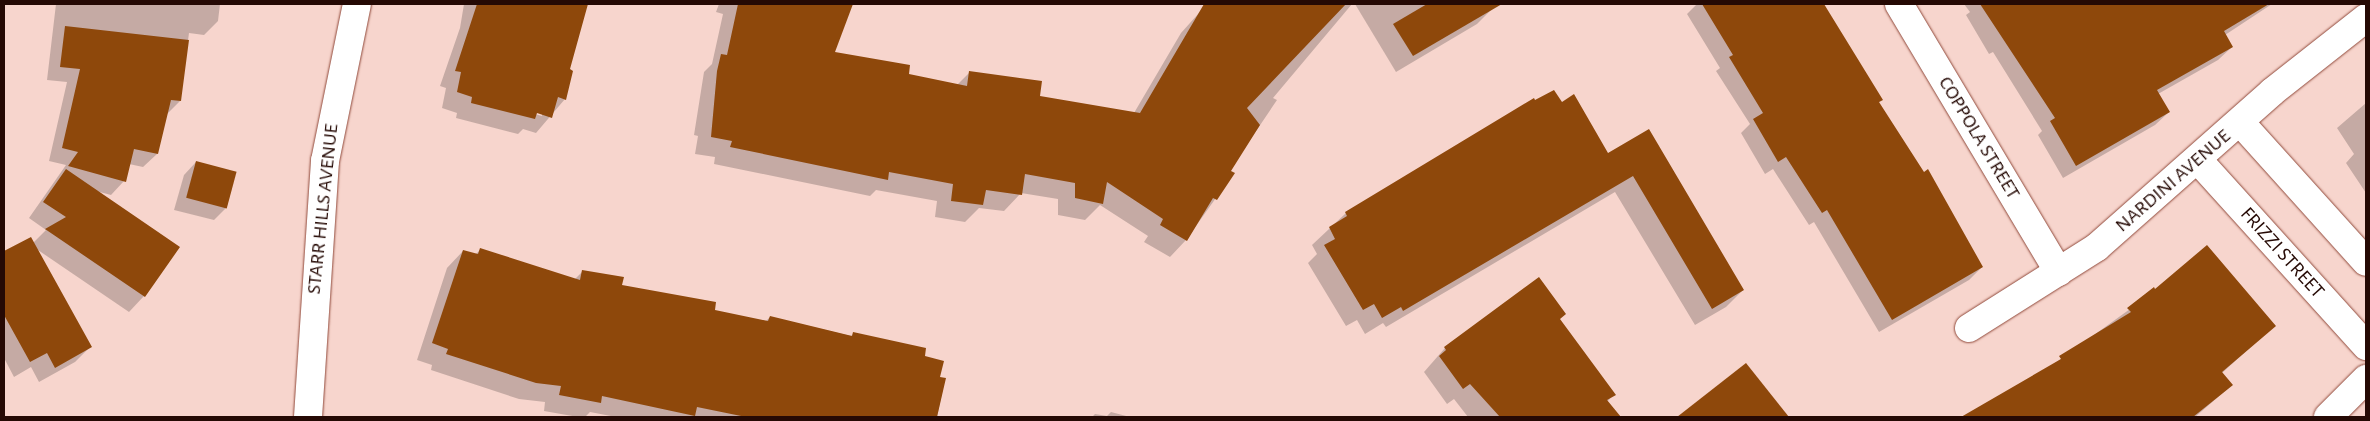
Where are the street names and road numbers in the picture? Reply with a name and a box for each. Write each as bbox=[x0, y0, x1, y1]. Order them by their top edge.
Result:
street label: COPPOLA STREET bbox=[1933, 72, 2025, 204]
street label: STARR HILLS AVENUE bbox=[302, 123, 344, 295]
street label: NARDINI AVENUE bbox=[2110, 124, 2236, 238]
street label: FRIZZI STREET bbox=[2235, 203, 2329, 303]

